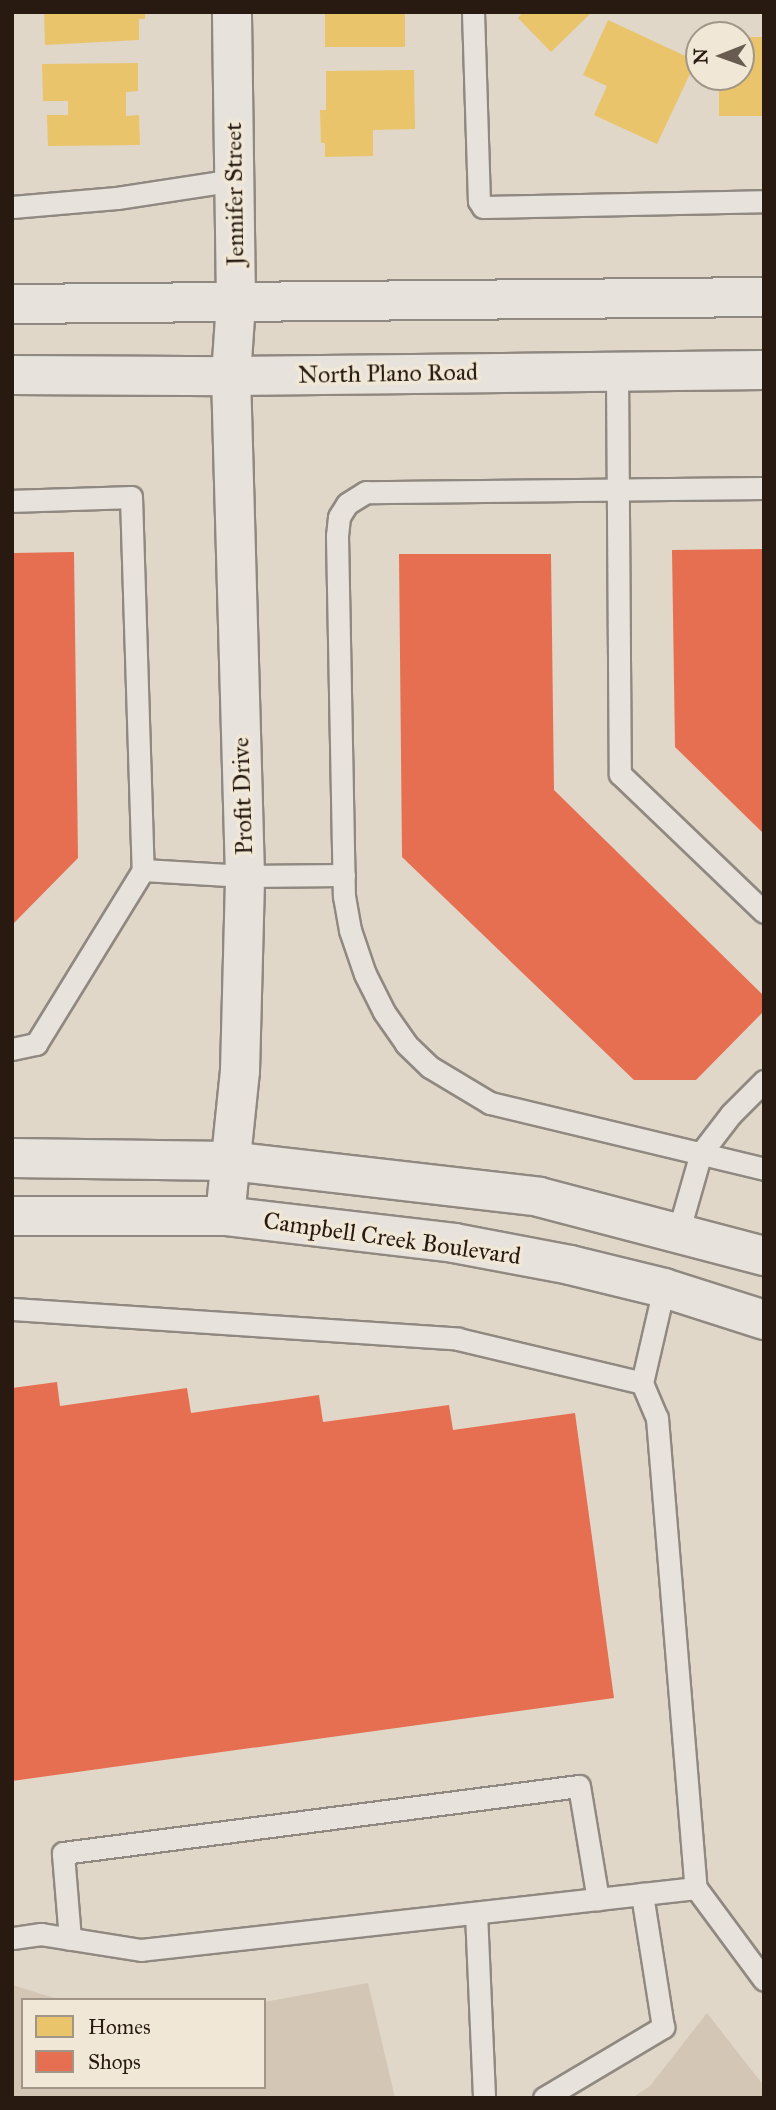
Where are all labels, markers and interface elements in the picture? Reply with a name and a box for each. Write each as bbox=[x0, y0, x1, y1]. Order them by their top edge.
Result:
north arrow bbox=[685, 21, 755, 91]
text: N bbox=[689, 48, 712, 65]
street label: Jennifer Street bbox=[219, 122, 251, 266]
street label: North Plano Road bbox=[298, 358, 478, 390]
street label: Profit Drive bbox=[227, 737, 259, 855]
street label: Campbell Creek Boulevard bbox=[261, 1207, 523, 1271]
legend bbox=[21, 1998, 266, 2089]
text: Homes bbox=[88, 2014, 151, 2040]
text: Shops bbox=[88, 2049, 141, 2075]

